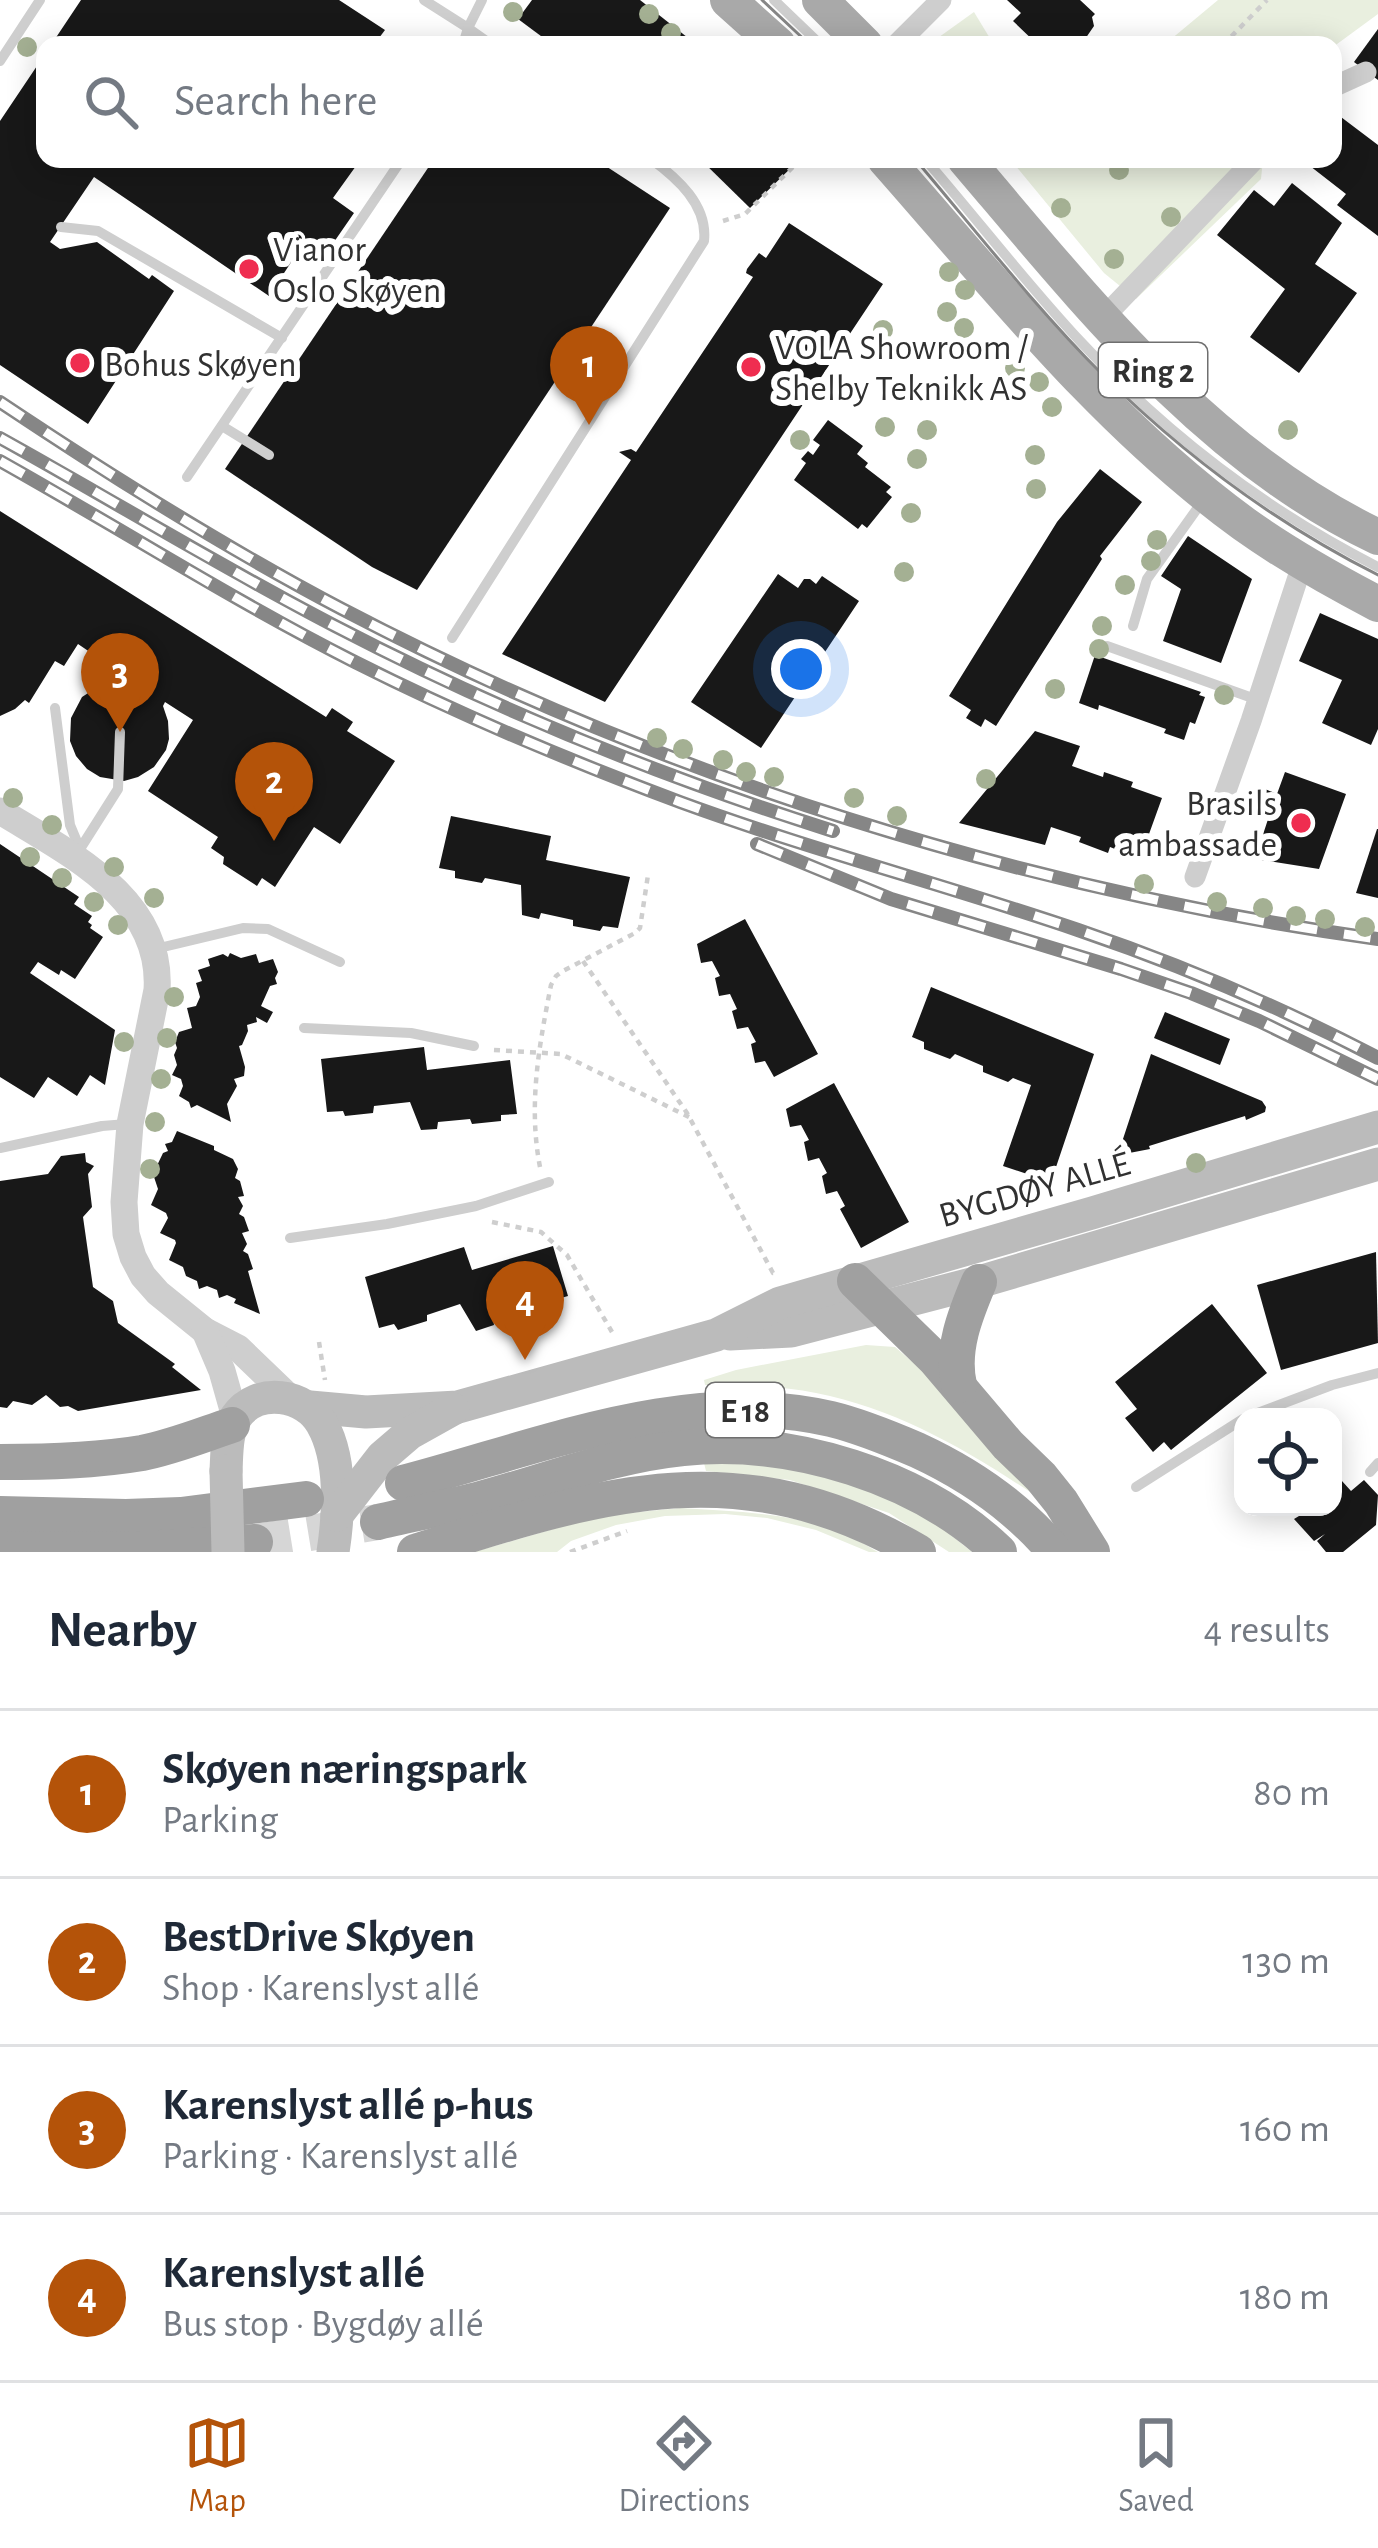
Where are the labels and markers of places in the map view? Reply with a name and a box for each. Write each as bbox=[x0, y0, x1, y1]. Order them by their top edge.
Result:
place label: Vianor Oslo Skøyen bbox=[273, 232, 441, 309]
marker: Vianor Oslo Skøyen bbox=[236, 256, 262, 282]
pin: 1 bbox=[550, 326, 628, 425]
place label: VOLA Showroom / Shelby Teknikk AS bbox=[775, 330, 1028, 407]
place label: Bohus Skøyen bbox=[104, 347, 297, 383]
marker: Bohus Skøyen bbox=[67, 350, 93, 376]
marker: VOLA Showroom / Shelby Teknikk AS bbox=[738, 354, 764, 380]
pin: 3 bbox=[81, 633, 159, 732]
pin: 2 bbox=[235, 742, 313, 841]
place label: Brasils ambassade bbox=[1118, 786, 1277, 863]
marker: Brasils ambassade bbox=[1288, 810, 1314, 836]
pin: 4 bbox=[486, 1261, 564, 1360]

